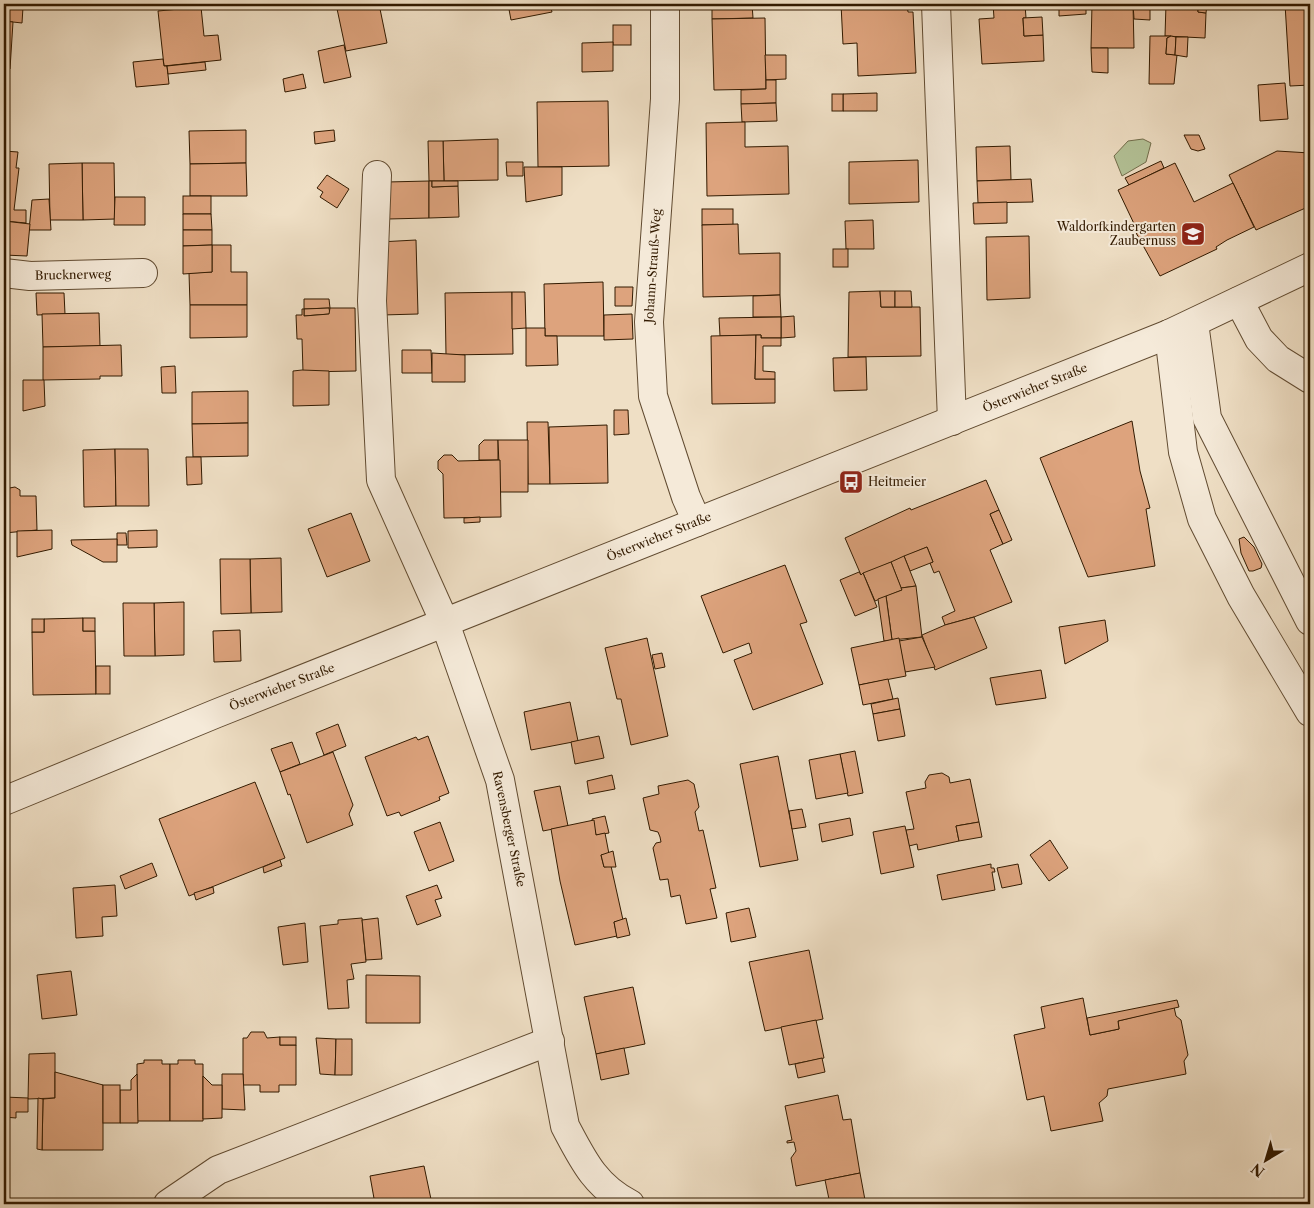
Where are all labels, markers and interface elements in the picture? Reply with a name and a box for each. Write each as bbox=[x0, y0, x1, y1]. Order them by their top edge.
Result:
street label: Johann-Strauß-Weg bbox=[641, 208, 664, 326]
place label: Waldorfkindergarten Zaubernuss bbox=[1056, 219, 1176, 248]
school or university icon: Waldorfkindergarten Zaubernuss bbox=[1180, 221, 1206, 247]
street label: Brucknerweg bbox=[35, 266, 112, 283]
street label: Österwieher Straße bbox=[980, 359, 1090, 415]
bus stop icon: Heitmeier bbox=[838, 469, 864, 495]
place label: Heitmeier bbox=[868, 474, 926, 489]
street label: Österwieher Straße bbox=[604, 508, 714, 564]
street label: Österwieher Straße bbox=[227, 659, 337, 714]
street label: Ravensberger Straße bbox=[490, 770, 529, 889]
north arrow bbox=[1242, 1136, 1292, 1186]
text: N bbox=[1248, 1159, 1268, 1181]

